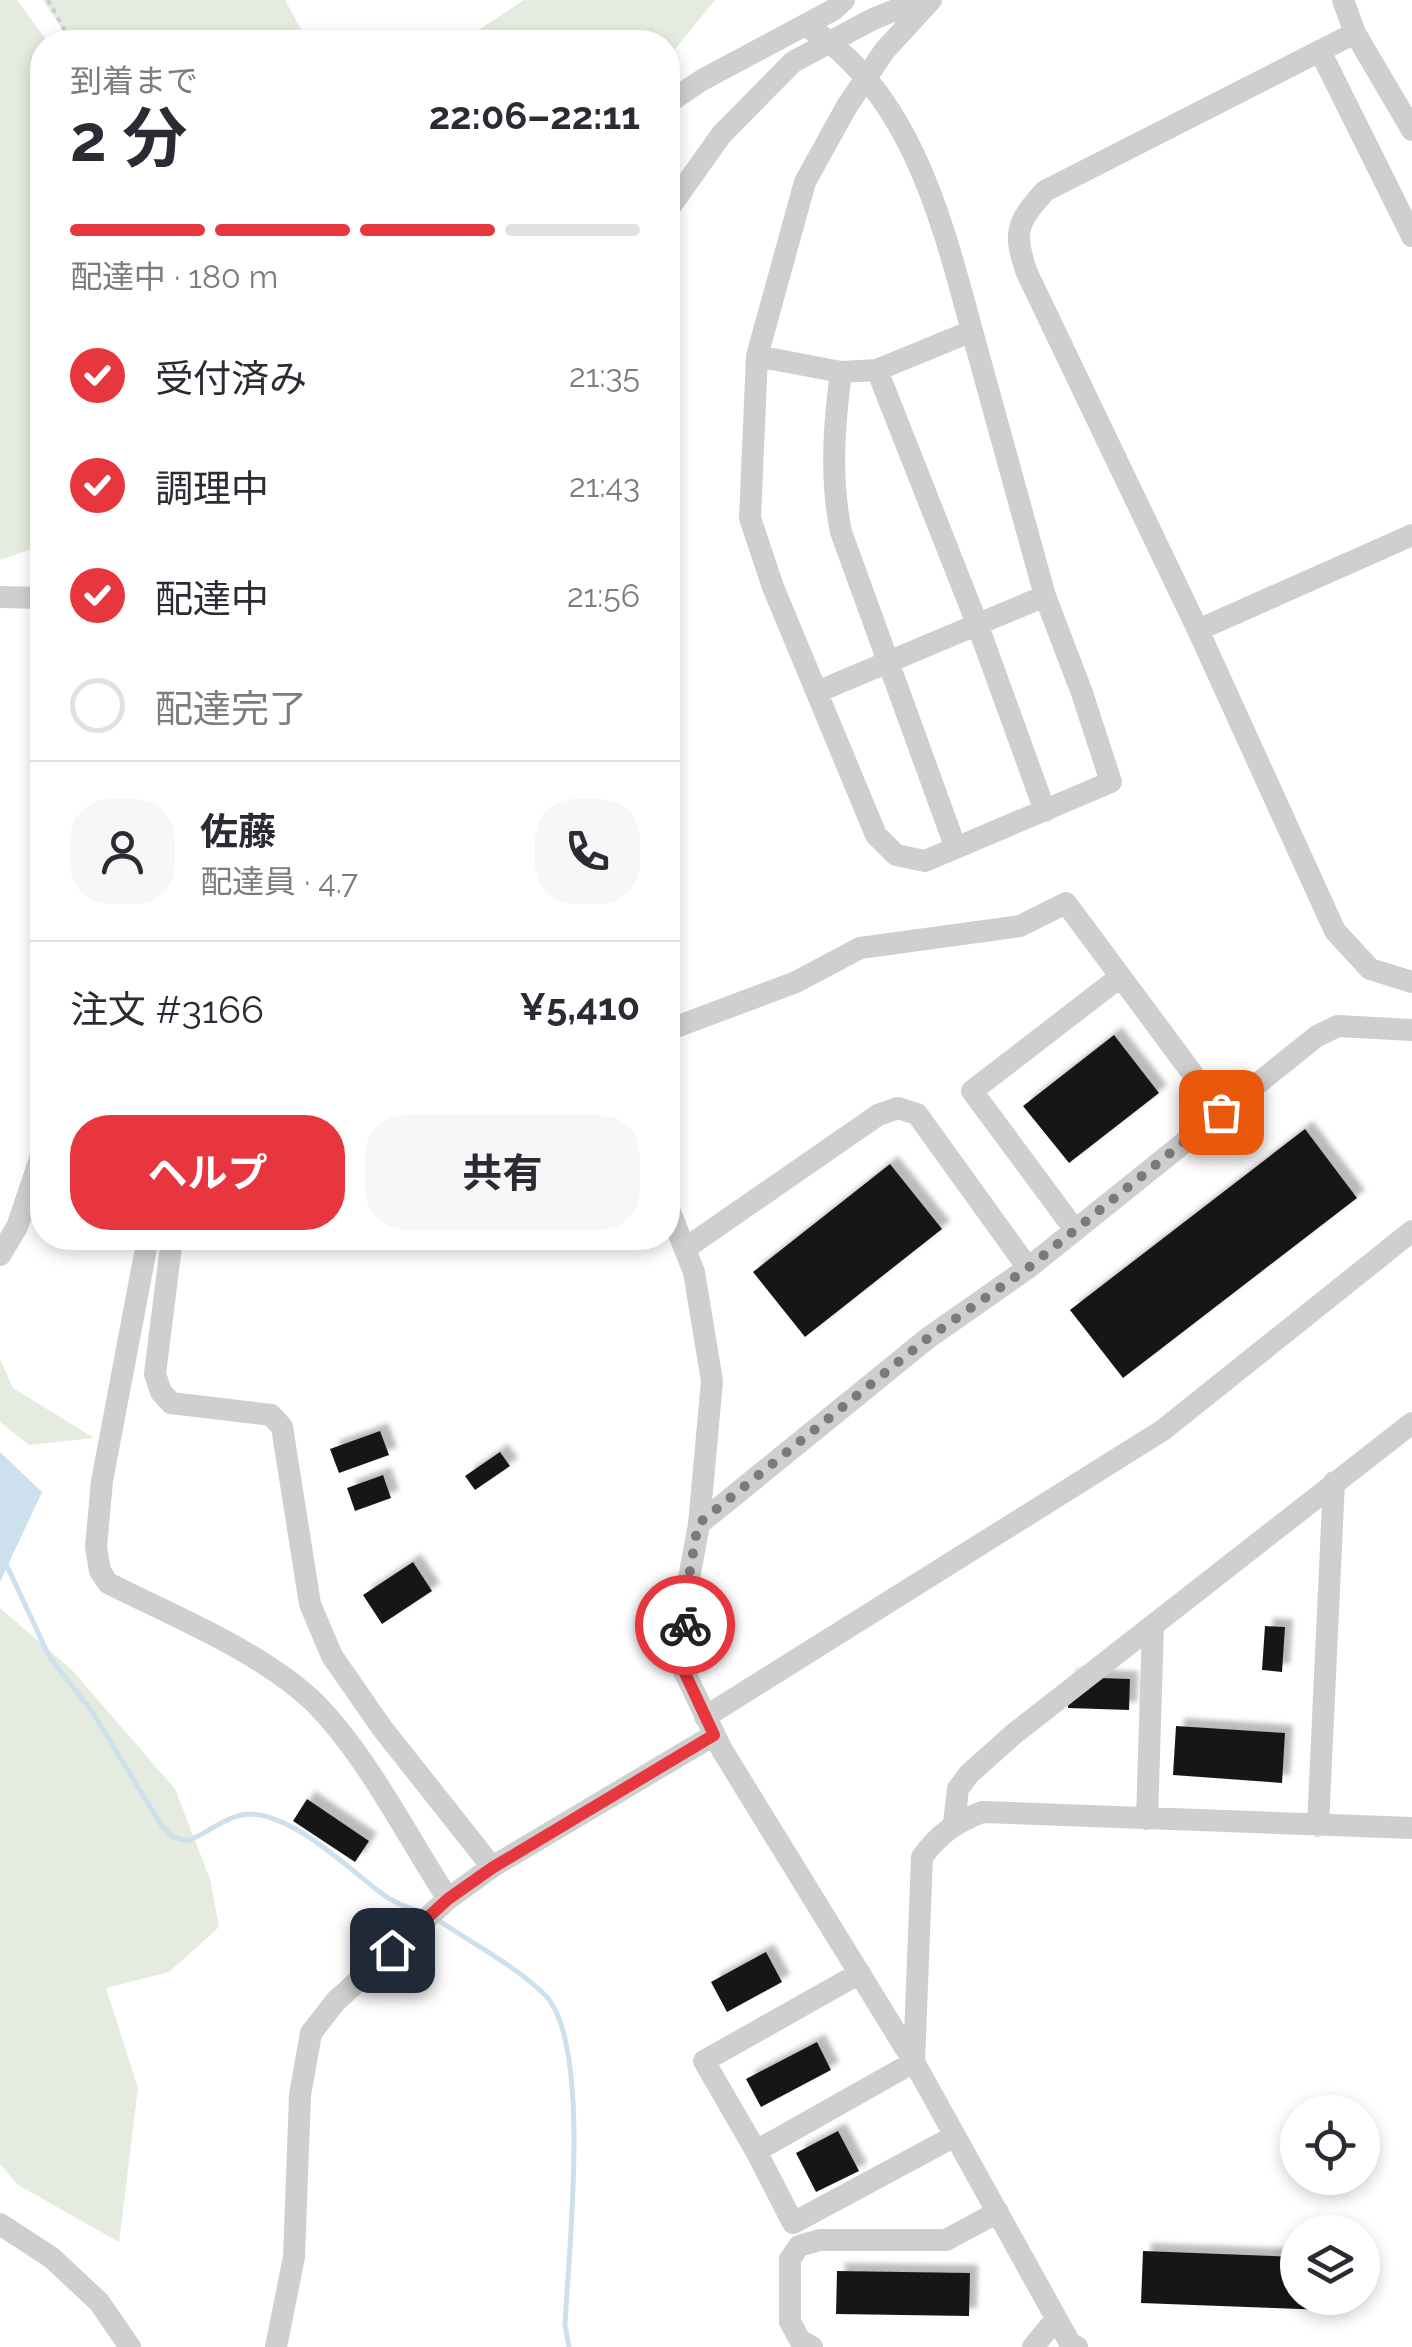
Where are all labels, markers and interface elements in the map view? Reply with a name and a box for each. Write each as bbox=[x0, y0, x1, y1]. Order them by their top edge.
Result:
text: 到着まで bbox=[70, 62, 198, 99]
text: 22:06–22:11 bbox=[429, 93, 640, 138]
text: 2 分 bbox=[70, 100, 187, 176]
text: 配達中 · 180 m bbox=[70, 258, 278, 295]
icon: check bbox=[70, 348, 125, 403]
text: 受付済み bbox=[155, 356, 307, 401]
text: 21:35 bbox=[569, 357, 640, 394]
icon: check bbox=[70, 458, 125, 513]
text: 調理中 bbox=[155, 466, 269, 511]
text: 21:43 bbox=[569, 467, 640, 504]
icon: check bbox=[70, 568, 125, 623]
text: 配達中 bbox=[155, 576, 269, 621]
text: 21:56 bbox=[567, 577, 640, 614]
text: 配達完了 bbox=[155, 686, 307, 731]
button: person bbox=[70, 799, 175, 904]
button: phone bbox=[535, 799, 640, 904]
text: 佐藤 bbox=[200, 809, 276, 854]
text: 配達員 · 4.7 bbox=[200, 863, 358, 900]
text: ¥5,410 bbox=[519, 984, 640, 1029]
text: 注文 #3166 bbox=[70, 987, 264, 1032]
pin bbox=[1179, 1070, 1264, 1155]
icon: bag bbox=[1194, 1085, 1249, 1140]
button: ヘルプ bbox=[70, 1115, 345, 1230]
button: 共有 bbox=[365, 1115, 640, 1230]
courier bbox=[635, 1575, 735, 1675]
icon: bike bbox=[658, 1598, 713, 1653]
pin bbox=[350, 1908, 435, 1993]
icon: home bbox=[365, 1923, 420, 1978]
map controls bbox=[1280, 2095, 1380, 2315]
button: locate bbox=[1280, 2095, 1380, 2195]
button: layers bbox=[1280, 2215, 1380, 2315]

